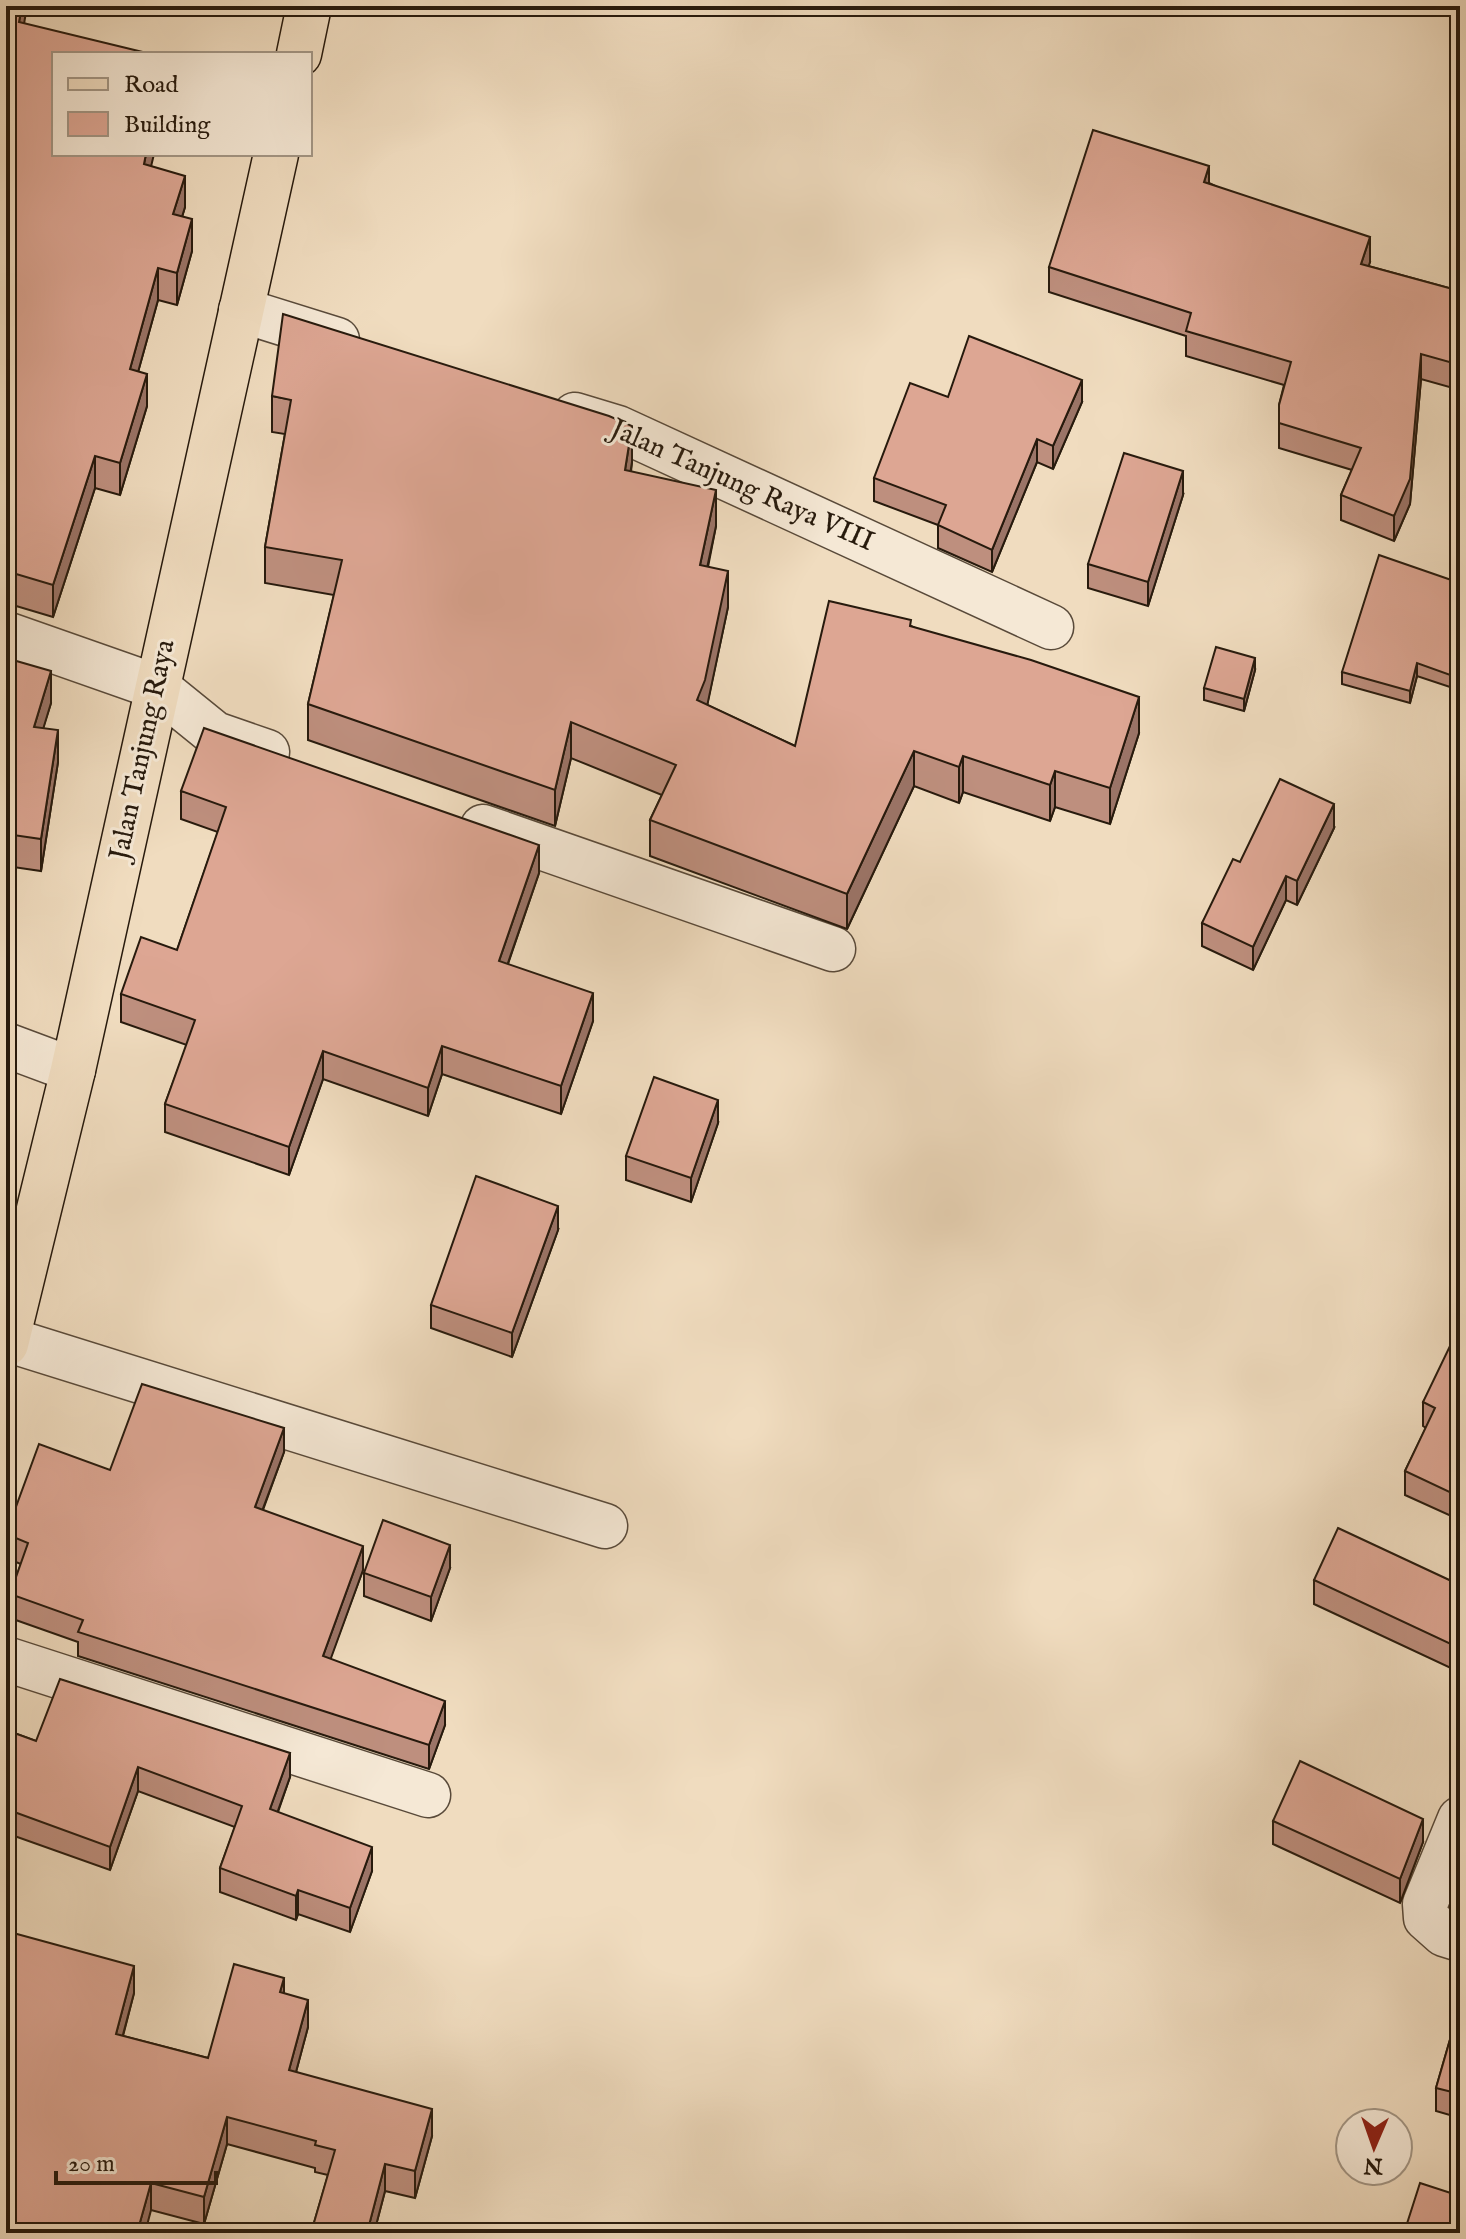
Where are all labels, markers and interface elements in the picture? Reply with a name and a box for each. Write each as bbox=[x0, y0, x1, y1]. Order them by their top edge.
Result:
legend bbox=[52, 52, 312, 156]
text: Road bbox=[124, 70, 178, 101]
text: Building bbox=[124, 110, 211, 141]
street label: Jalan Tanjung Raya VIII bbox=[602, 411, 879, 560]
street label: Jalan Tanjung Raya bbox=[102, 636, 184, 866]
north arrow bbox=[1334, 2107, 1414, 2187]
scale bar bbox=[56, 2135, 216, 2185]
text: 20 m bbox=[68, 2149, 115, 2180]
text: N bbox=[1363, 2151, 1384, 2179]

